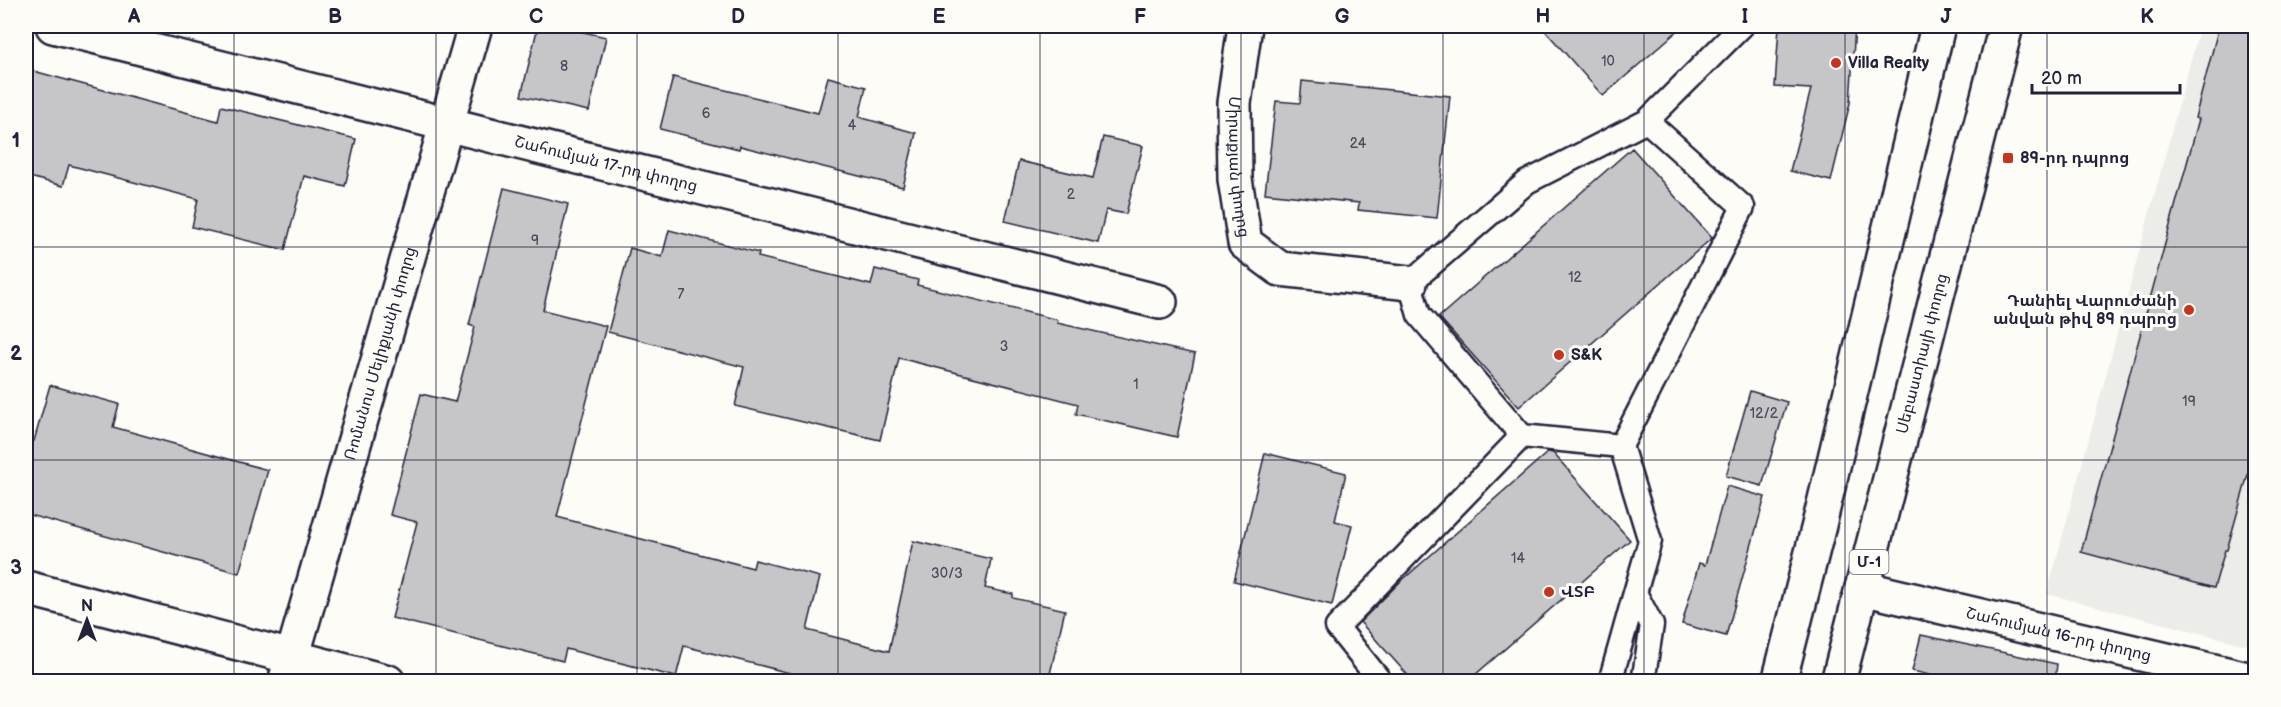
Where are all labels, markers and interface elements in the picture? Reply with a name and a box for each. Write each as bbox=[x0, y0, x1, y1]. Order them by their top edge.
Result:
text: A bbox=[127, 5, 141, 29]
text: B bbox=[328, 5, 342, 29]
text: C bbox=[529, 5, 543, 29]
text: D bbox=[731, 5, 745, 29]
text: E bbox=[933, 5, 946, 29]
text: F bbox=[1134, 5, 1146, 29]
text: G bbox=[1335, 5, 1350, 29]
text: H bbox=[1536, 5, 1550, 29]
text: I bbox=[1742, 5, 1748, 29]
text: J bbox=[1941, 5, 1953, 29]
text: K bbox=[2140, 5, 2154, 29]
house number: 10 bbox=[1601, 53, 1615, 70]
place label: Villa Realty bbox=[1848, 54, 1930, 73]
marker: Villa Realty bbox=[1829, 56, 1843, 70]
scale bar bbox=[2032, 57, 2180, 95]
house number: 8 bbox=[560, 58, 568, 75]
text: 20 m bbox=[2041, 68, 2082, 89]
street label: Միրաքյան փողոց bbox=[1224, 95, 1254, 239]
house number: 6 bbox=[702, 105, 711, 122]
house number: 4 bbox=[848, 117, 857, 134]
text: 1 bbox=[12, 129, 20, 153]
street label: Շահումյան 17-րդ փողոց bbox=[513, 132, 700, 196]
house number: 24 bbox=[1350, 135, 1367, 152]
place label: 89-րդ դպրոց bbox=[2020, 149, 2129, 168]
marker: 89-րդ դպրոց bbox=[2001, 151, 2015, 165]
house number: 2 bbox=[1067, 186, 1076, 203]
house number: 9 bbox=[531, 232, 539, 249]
street label: Ռոմանոս Մելիքյանի փողոց bbox=[340, 245, 420, 462]
house number: 12 bbox=[1568, 269, 1583, 286]
street label: Սեբաստիայի փողոց bbox=[1892, 271, 1952, 436]
house number: 7 bbox=[678, 286, 685, 303]
place label: Դանիել Վարուժանի անվան թիվ 89 դպրոց bbox=[1993, 292, 2177, 329]
marker: Դանիել Վարուժանի անվան թիվ 89 դպրոց bbox=[2182, 303, 2196, 317]
house number: 3 bbox=[1000, 338, 1008, 355]
text: 2 bbox=[10, 342, 22, 366]
place label: S&K bbox=[1571, 346, 1602, 365]
marker: S&K bbox=[1552, 348, 1566, 362]
house number: 1 bbox=[1133, 376, 1139, 393]
house number: 19 bbox=[2182, 393, 2196, 410]
house number: 12/2 bbox=[1750, 405, 1779, 422]
house number: 14 bbox=[1511, 550, 1525, 567]
road number: Մ-1 bbox=[1850, 550, 1888, 574]
text: 3 bbox=[10, 556, 22, 580]
house number: 30/3 bbox=[931, 565, 963, 582]
place label: ՎՏԲ bbox=[1561, 583, 1595, 602]
marker: ՎՏԲ bbox=[1542, 585, 1556, 599]
north arrow bbox=[57, 590, 117, 650]
text: N bbox=[81, 597, 93, 616]
street label: Շահումյան 16-րդ փողոց bbox=[1964, 603, 2153, 665]

